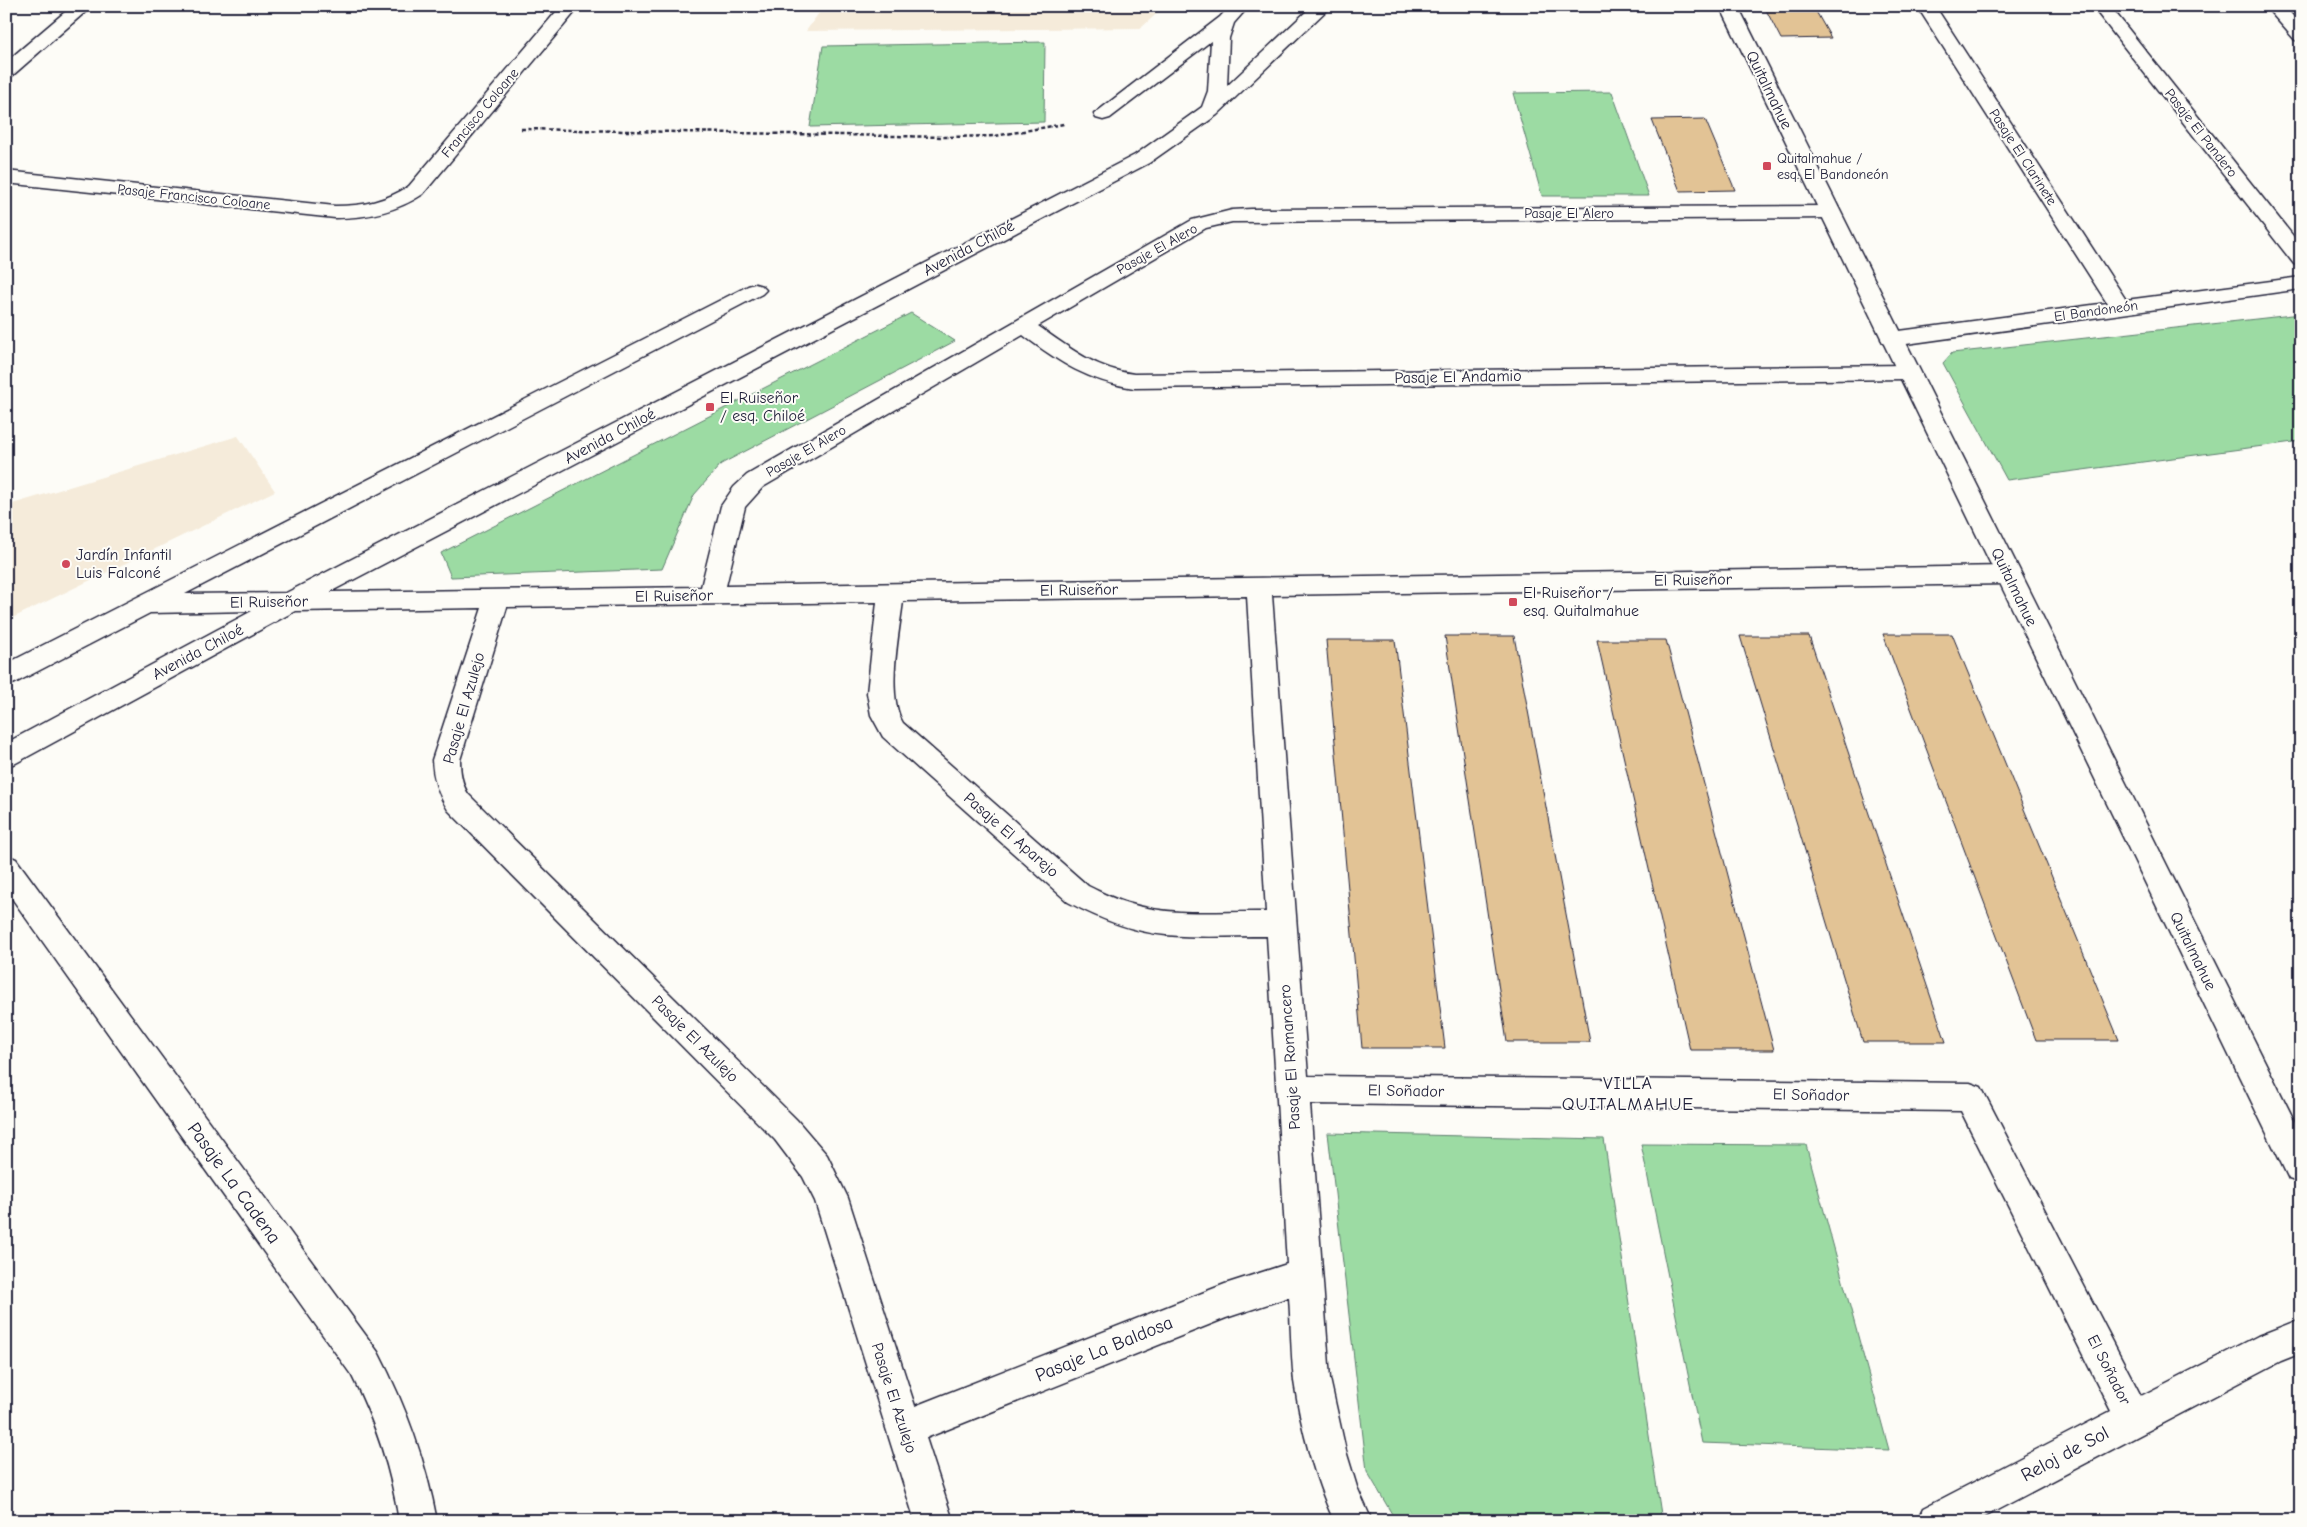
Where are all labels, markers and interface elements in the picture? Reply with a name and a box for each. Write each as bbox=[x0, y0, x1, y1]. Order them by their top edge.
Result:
street label: Quitalmahue bbox=[1742, 48, 1796, 132]
street label: Francisco Coloane bbox=[438, 65, 522, 161]
street label: Pasaje El Pandero bbox=[2161, 85, 2241, 181]
street label: Pasaje El Clarinete bbox=[1985, 106, 2061, 208]
place label: Quitalmahue / esq. El Bandoneón bbox=[1777, 150, 1888, 183]
marker: Quitalmahue / esq. El Bandoneón bbox=[1761, 160, 1773, 172]
street label: Pasaje Francisco Coloane bbox=[117, 181, 271, 213]
street label: Pasaje El Alero bbox=[1524, 205, 1614, 222]
street label: Avenida Chiloé bbox=[921, 217, 1017, 279]
street label: Pasaje El Alero bbox=[1114, 220, 1200, 278]
street label: El Bandoneón bbox=[2053, 297, 2139, 325]
street label: Pasaje El Andamio bbox=[1394, 367, 1522, 387]
place label: El Ruiseñor / esq. Chiloé bbox=[720, 389, 805, 425]
marker: El Ruiseñor / esq. Chiloé bbox=[704, 401, 716, 413]
street label: Avenida Chiloé bbox=[562, 405, 658, 467]
street label: Pasaje El Alero bbox=[763, 421, 849, 481]
street label: Quitalmahue bbox=[1987, 545, 2041, 629]
place label: Jardín Infantil Luis Falconé bbox=[76, 546, 172, 582]
marker: Jardín Infantil Luis Falconé bbox=[60, 558, 72, 570]
street label: El Ruiseñor bbox=[1654, 570, 1733, 590]
street label: El Ruiseñor bbox=[1040, 580, 1119, 600]
place label: El Ruiseñor / esq. Quitalmahue bbox=[1523, 584, 1639, 620]
street label: El Ruiseñor bbox=[635, 586, 714, 606]
street label: El Ruiseñor bbox=[230, 592, 309, 612]
marker: El Ruiseñor / esq. Quitalmahue bbox=[1507, 596, 1519, 608]
street label: Avenida Chiloé bbox=[150, 621, 246, 683]
street label: Pasaje El Azulejo bbox=[439, 650, 489, 766]
street label: Pasaje El Aparejo bbox=[960, 789, 1062, 881]
street label: Quitalmahue bbox=[2166, 909, 2220, 993]
street label: Pasaje El Romancero bbox=[1276, 984, 1304, 1130]
street label: Pasaje El Azulejo bbox=[648, 992, 742, 1086]
district label: VILLA QUITALMAHUE bbox=[1562, 1073, 1694, 1115]
street label: El Soñador bbox=[1368, 1081, 1445, 1101]
street label: El Soñador bbox=[1773, 1085, 1850, 1105]
street label: Pasaje La Cadena bbox=[183, 1118, 285, 1248]
street label: Pasaje La Baldosa bbox=[1032, 1311, 1176, 1387]
street label: El Soñador bbox=[2084, 1332, 2135, 1409]
street label: Pasaje El Azulejo bbox=[868, 1340, 920, 1456]
street label: Reloj de Sol bbox=[2017, 1422, 2113, 1486]

